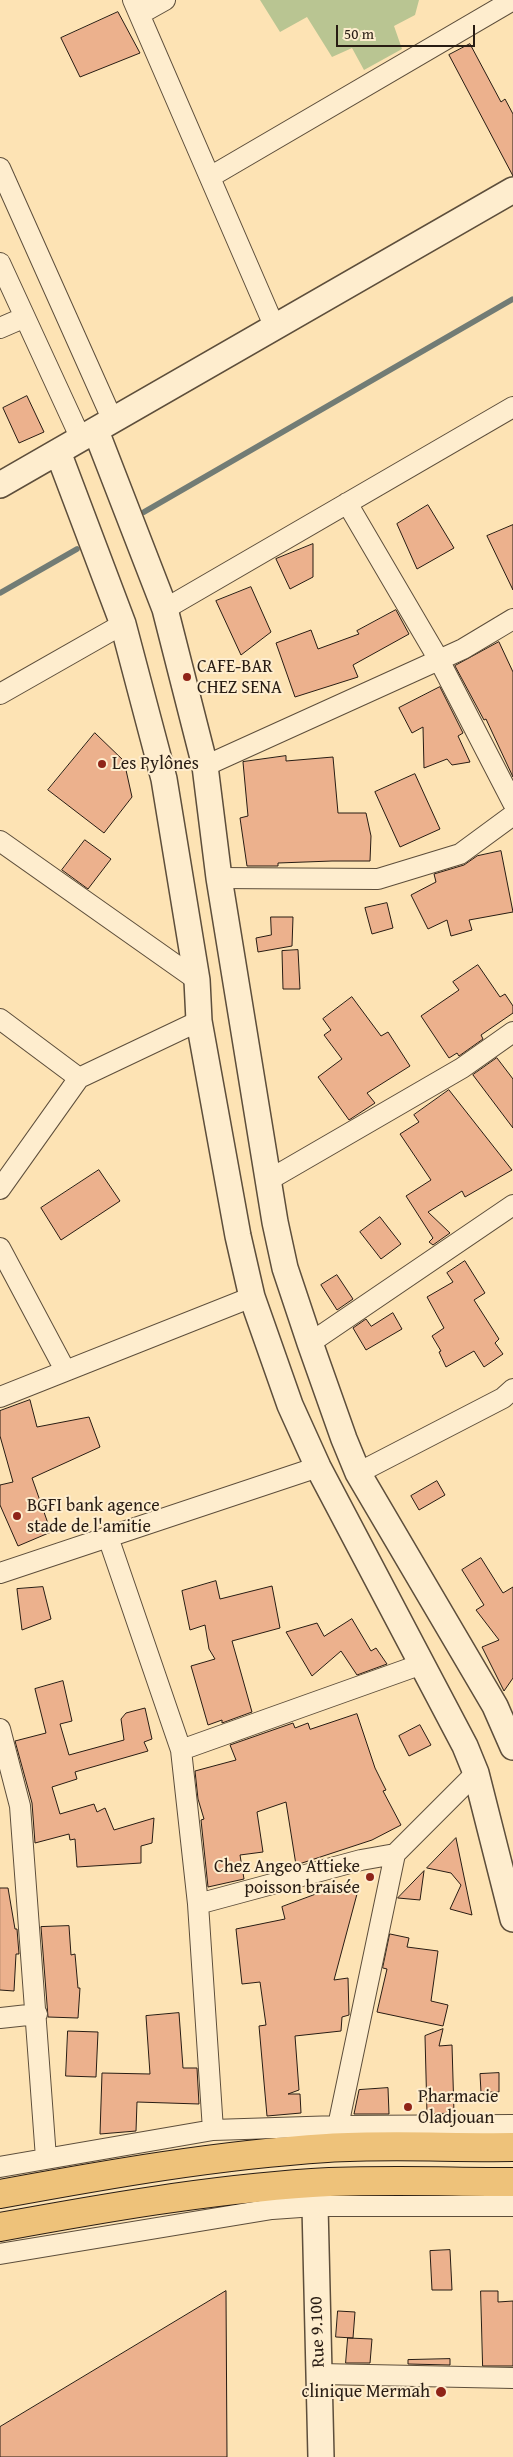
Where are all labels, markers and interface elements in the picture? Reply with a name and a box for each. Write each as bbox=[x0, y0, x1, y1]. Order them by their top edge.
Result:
scale bar bbox=[338, 15, 477, 47]
text: 50 m bbox=[344, 23, 374, 44]
place label: CAFE-BAR CHEZ SENA bbox=[197, 656, 282, 699]
marker: CAFE-BAR CHEZ SENA bbox=[181, 671, 193, 683]
place label: Les Pylônes bbox=[112, 753, 199, 775]
marker: Les Pylônes bbox=[96, 758, 108, 770]
place label: BGFI bank agence stade de l'amitie bbox=[27, 1495, 160, 1538]
marker: BGFI bank agence stade de l'amitie bbox=[11, 1510, 23, 1522]
place label: Chez Angeo Attieke poisson braisée bbox=[214, 1856, 360, 1898]
marker: Chez Angeo Attieke poisson braisée bbox=[364, 1871, 376, 1883]
place label: Pharmacie Oladjouan bbox=[418, 2086, 498, 2128]
marker: Pharmacie Oladjouan bbox=[402, 2101, 414, 2113]
street label: Rue 9.100 bbox=[306, 2296, 330, 2368]
place label: clinique Mermah bbox=[301, 2381, 430, 2403]
marker: clinique Mermah bbox=[434, 2385, 448, 2399]

